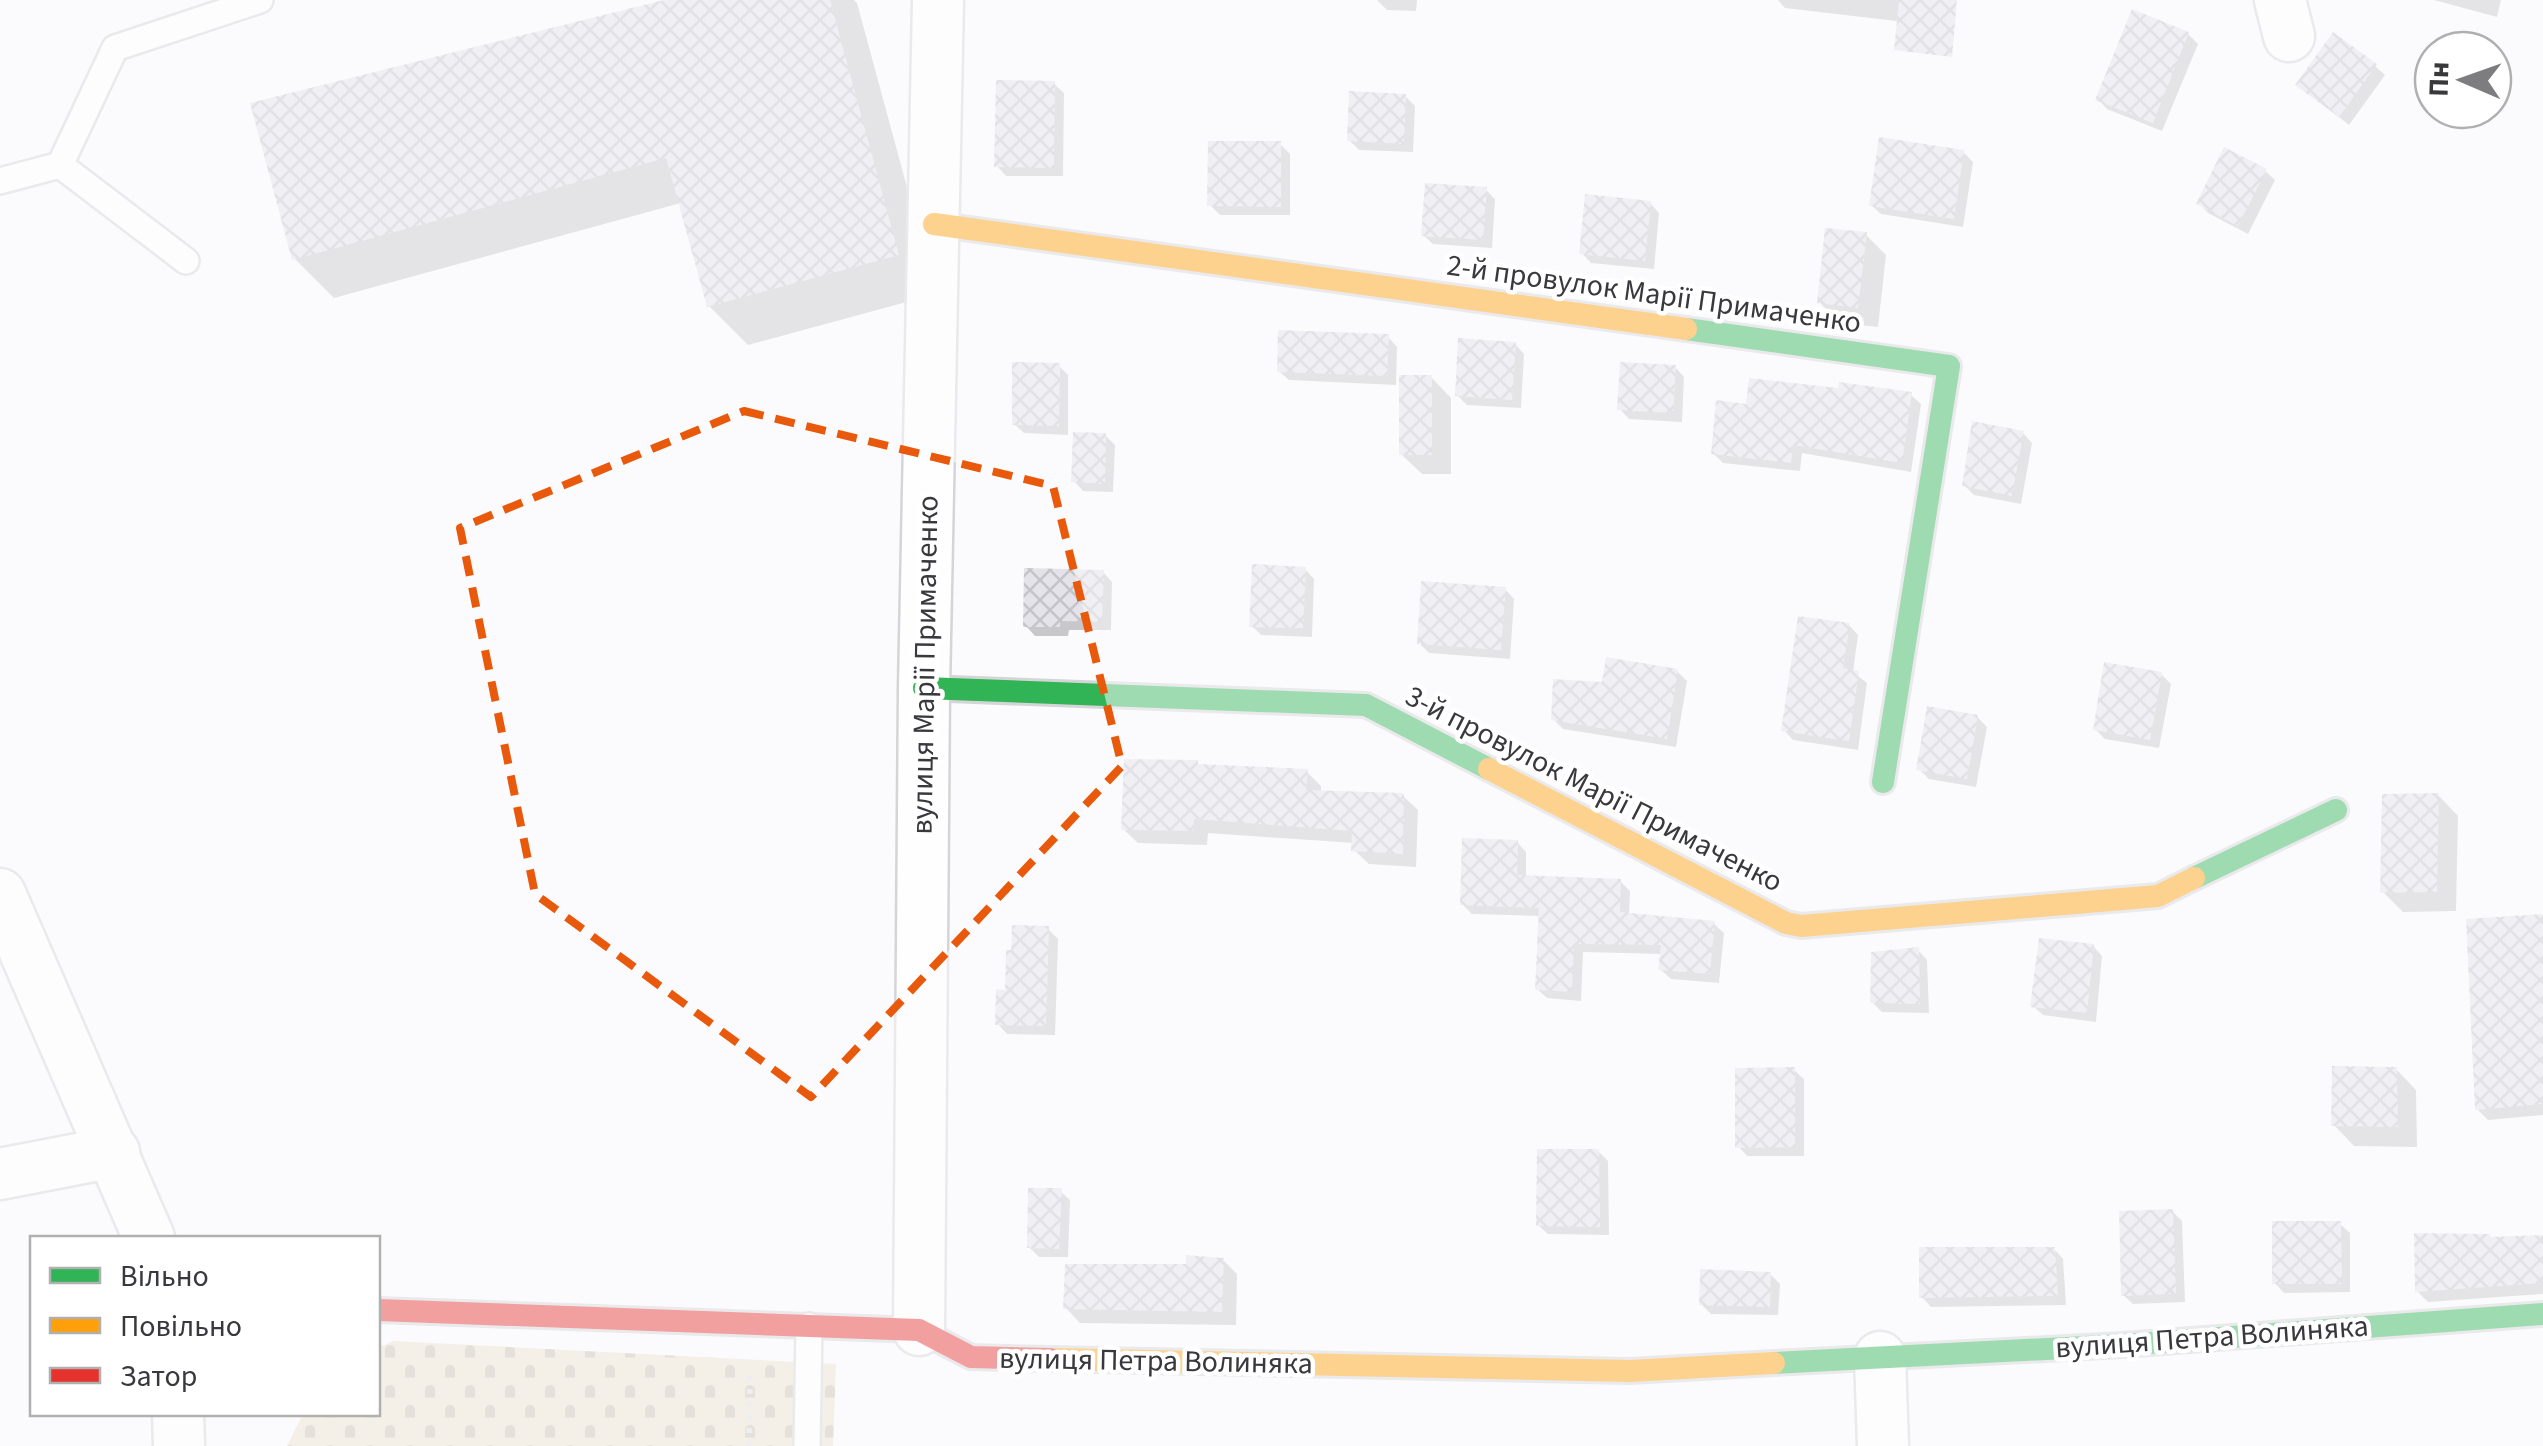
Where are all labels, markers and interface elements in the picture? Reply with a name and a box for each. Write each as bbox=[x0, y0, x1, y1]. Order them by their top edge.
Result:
north arrow bbox=[2413, 30, 2513, 130]
text: Пн bbox=[2418, 61, 2460, 97]
street label: 2-й провулок Марії Примаченко bbox=[1444, 244, 1864, 344]
street label: вулиця Марії Примаченко bbox=[901, 495, 949, 835]
street label: 3-й провулок Марії Примаченко bbox=[1398, 675, 1790, 903]
legend bbox=[30, 1236, 380, 1416]
text: Вільно bbox=[120, 1255, 209, 1298]
text: Повільно bbox=[120, 1305, 242, 1348]
street label: вулиця Петра Волиняка bbox=[2054, 1305, 2370, 1369]
street label: вулиця Петра Волиняка bbox=[999, 1337, 1313, 1385]
text: Затор bbox=[120, 1355, 198, 1398]

